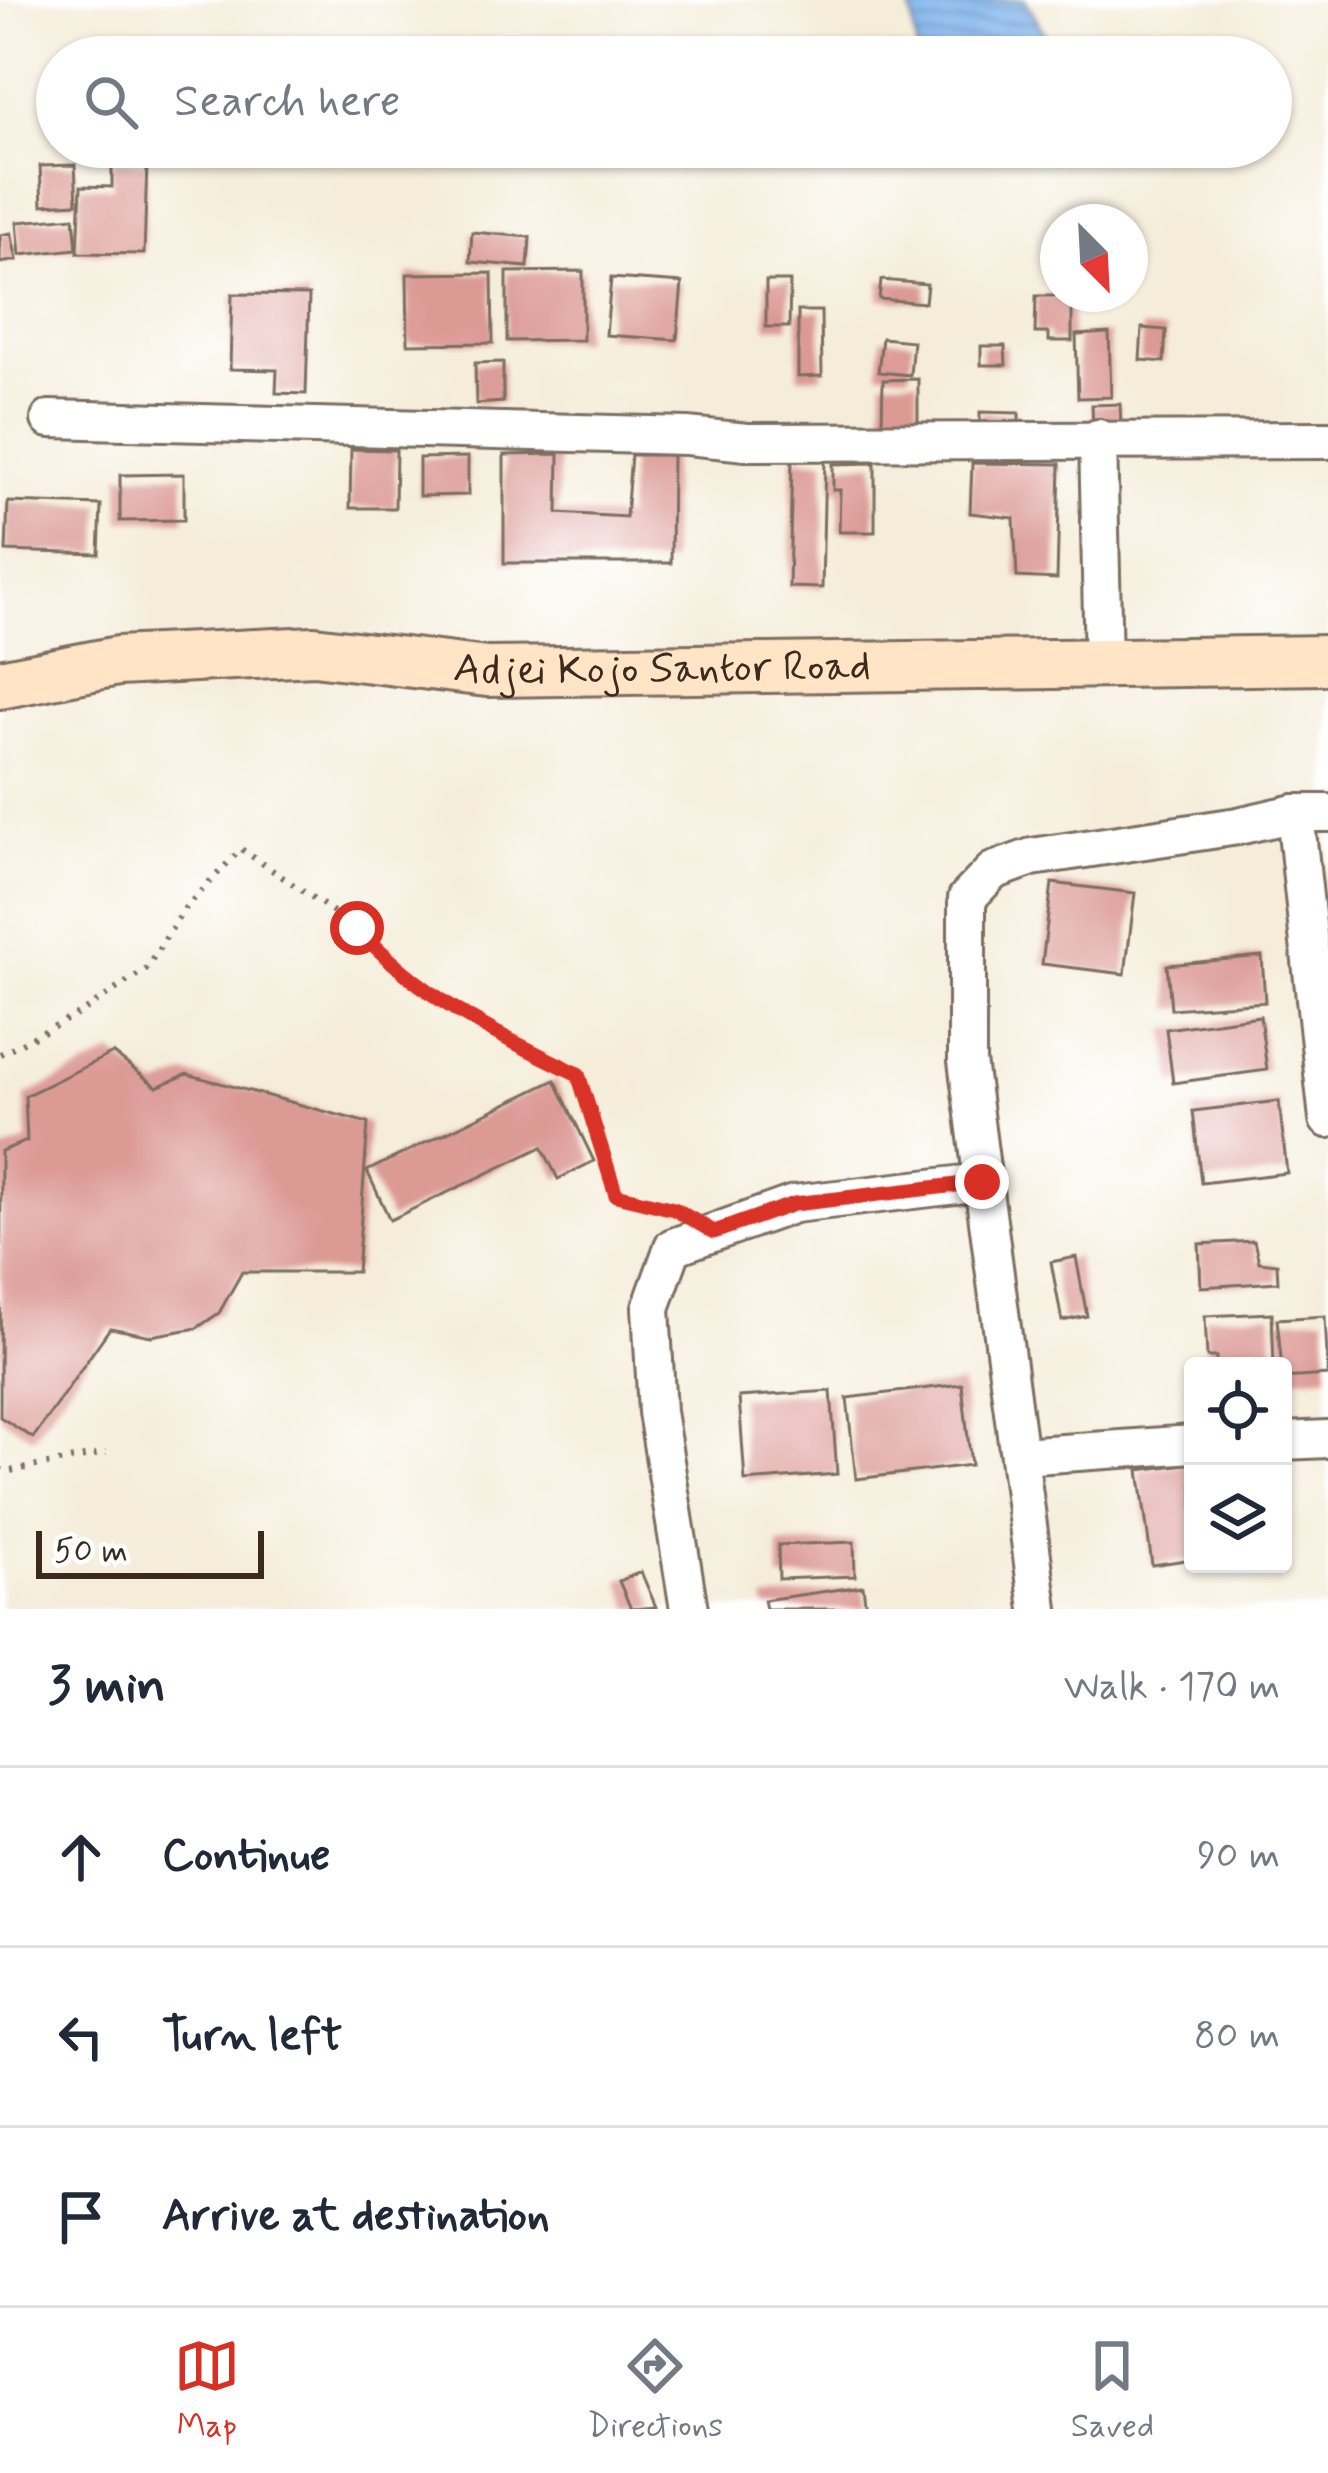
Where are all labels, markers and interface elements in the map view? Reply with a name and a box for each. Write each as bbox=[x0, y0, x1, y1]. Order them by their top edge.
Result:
search box bbox=[36, 36, 1292, 168]
icon: search bbox=[78, 69, 144, 135]
text: Search here bbox=[174, 73, 401, 132]
north arrow bbox=[1040, 204, 1148, 312]
street label: Adjei Kojo Santor Road bbox=[451, 639, 871, 700]
route start bbox=[330, 901, 384, 955]
route end bbox=[955, 1155, 1009, 1209]
map controls bbox=[1184, 1357, 1292, 1573]
button: locate bbox=[1184, 1357, 1292, 1465]
button: layers bbox=[1184, 1465, 1292, 1573]
scale bar bbox=[36, 1525, 264, 1578]
text: 50 m bbox=[54, 1530, 128, 1574]
text: 3 min bbox=[48, 1654, 166, 1720]
text: Walk · 170 m bbox=[1064, 1662, 1280, 1713]
icon: ahead bbox=[48, 1824, 114, 1890]
text: Continue bbox=[162, 1827, 330, 1886]
text: 90 m bbox=[1197, 1831, 1280, 1882]
icon: left bbox=[48, 2004, 114, 2070]
text: Turn left bbox=[162, 2007, 342, 2066]
text: 80 m bbox=[1194, 2011, 1280, 2062]
icon: arrive bbox=[48, 2184, 114, 2250]
text: Arrive at destination bbox=[162, 2187, 550, 2246]
tab: Map bbox=[174, 2333, 240, 2449]
tab: Directions bbox=[587, 2333, 723, 2449]
tab: Saved bbox=[1071, 2333, 1154, 2449]

